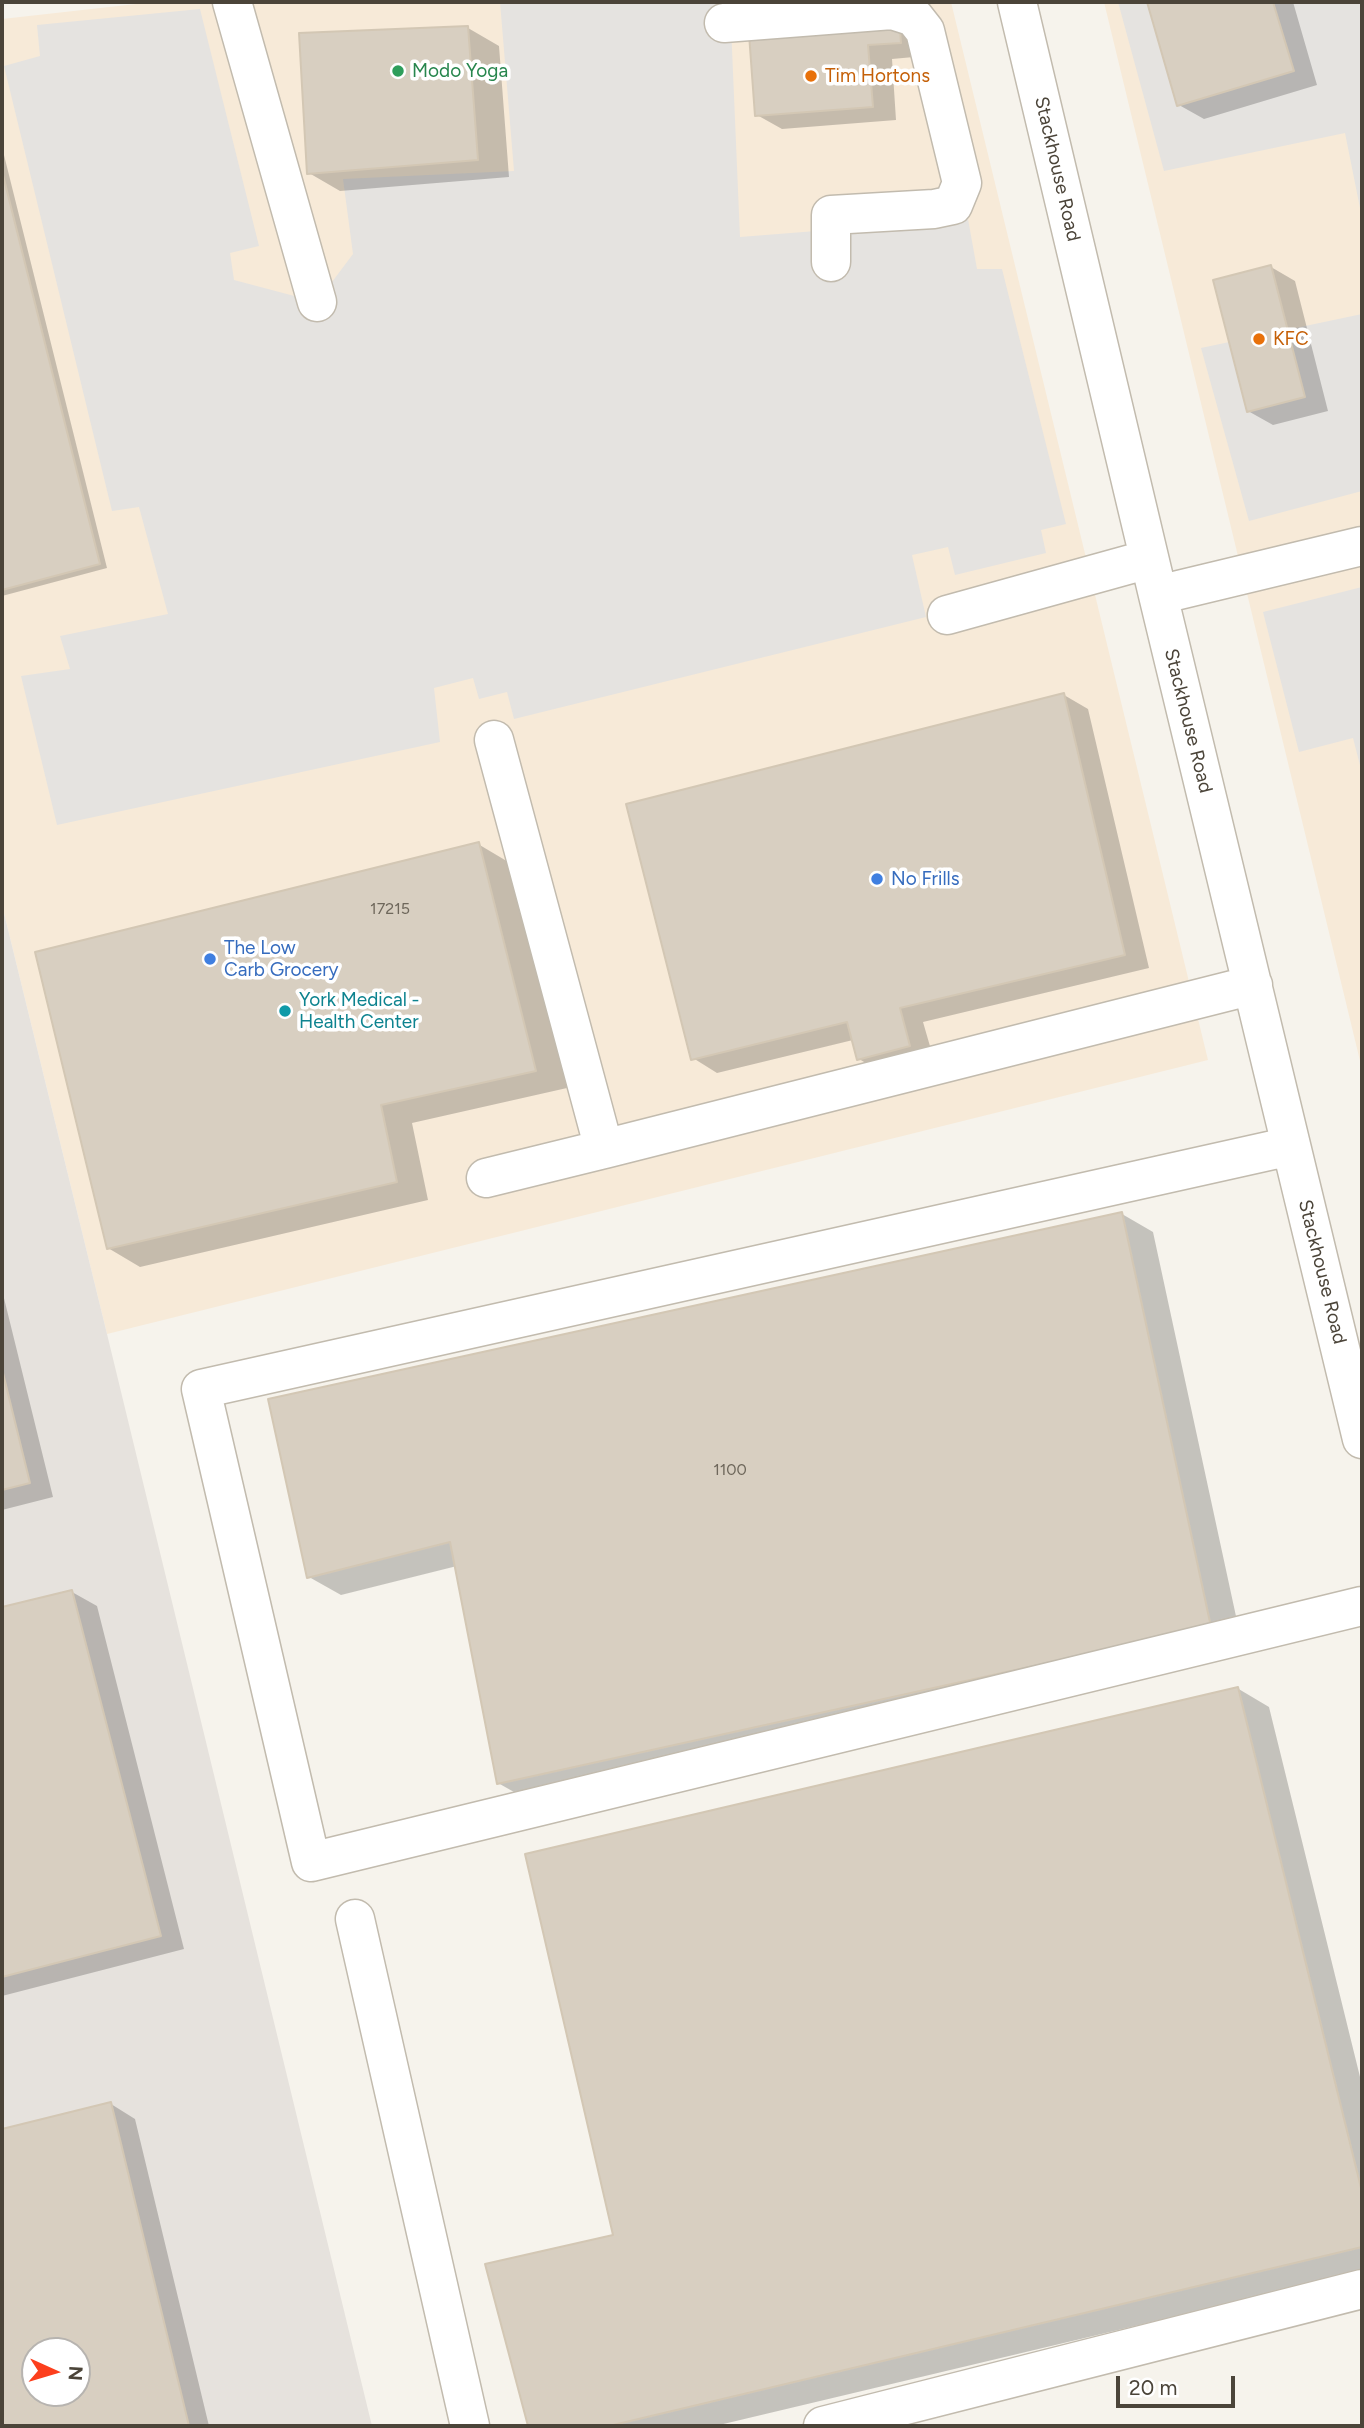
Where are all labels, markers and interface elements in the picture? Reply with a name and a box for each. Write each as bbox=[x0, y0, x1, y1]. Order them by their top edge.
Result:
place label: Modo Yoga bbox=[412, 60, 508, 82]
marker: Modo Yoga bbox=[390, 63, 406, 79]
place label: Tim Hortons bbox=[825, 65, 930, 87]
marker: Tim Hortons bbox=[803, 68, 819, 84]
street label: Stackhouse Road bbox=[1029, 94, 1085, 244]
place label: KFC bbox=[1273, 328, 1309, 350]
marker: KFC bbox=[1251, 331, 1267, 347]
street label: Stackhouse Road bbox=[1159, 647, 1217, 795]
place label: No Frills bbox=[891, 868, 960, 890]
marker: No Frills bbox=[869, 871, 885, 887]
house number: 17215 bbox=[370, 899, 410, 919]
place label: The Low Carb Grocery bbox=[224, 937, 339, 981]
marker: The Low Carb Grocery bbox=[202, 951, 218, 967]
place label: York Medical - Health Center bbox=[299, 989, 419, 1033]
marker: York Medical - Health Center bbox=[277, 1003, 293, 1019]
street label: Stackhouse Road bbox=[1293, 1198, 1351, 1346]
house number: 1100 bbox=[713, 1460, 747, 1480]
north arrow bbox=[21, 2337, 91, 2407]
scale bar bbox=[1119, 2362, 1238, 2406]
text: N bbox=[63, 2365, 87, 2381]
text: 20 m bbox=[1129, 2375, 1177, 2400]

